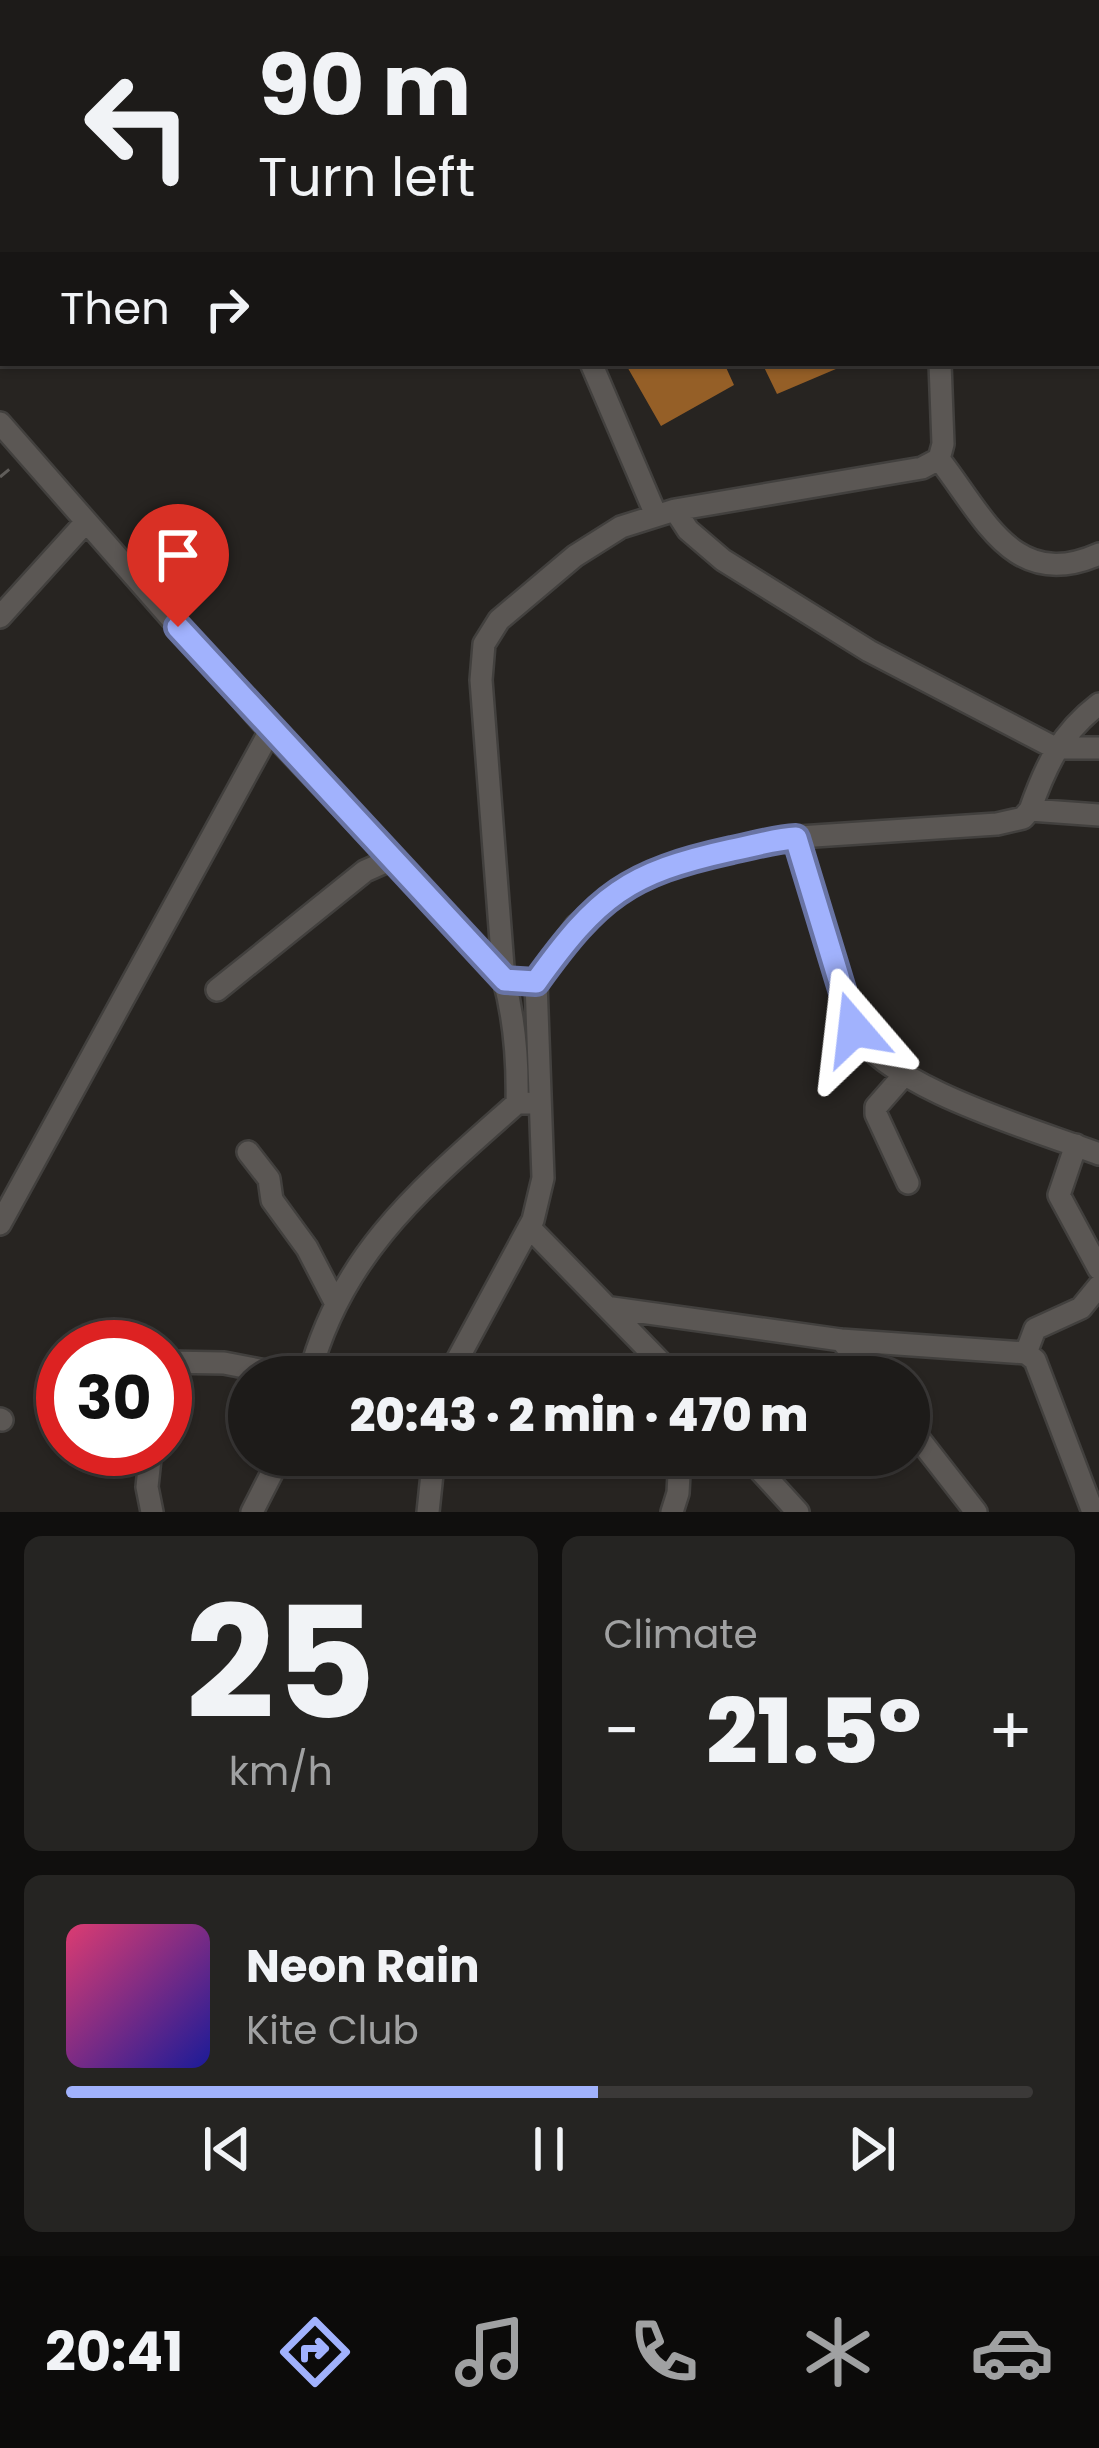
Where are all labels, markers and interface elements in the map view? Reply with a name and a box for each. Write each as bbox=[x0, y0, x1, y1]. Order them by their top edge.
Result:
text: 90 m bbox=[258, 27, 471, 144]
icon: left bbox=[60, 48, 216, 204]
text: Turn left bbox=[258, 139, 475, 215]
icon: right bbox=[194, 276, 260, 342]
text: Then bbox=[60, 277, 170, 340]
pin bbox=[127, 504, 229, 627]
icon: arrive bbox=[145, 522, 211, 588]
position arrow bbox=[791, 966, 917, 1092]
speed limit sign: 30 bbox=[36, 1320, 192, 1476]
text: 20:43 · 2 min · 470 m bbox=[350, 1384, 808, 1447]
text: 25 bbox=[186, 1554, 376, 1773]
text: Climate bbox=[604, 1607, 758, 1662]
text: 21.5° bbox=[706, 1668, 922, 1795]
text: − bbox=[604, 1685, 640, 1777]
text: + bbox=[988, 1685, 1033, 1777]
text: km/h bbox=[229, 1744, 333, 1799]
text: Neon Rain bbox=[246, 1935, 480, 1998]
text: Kite Club bbox=[246, 2003, 419, 2058]
icon: previous bbox=[194, 2116, 260, 2182]
icon: pause bbox=[516, 2116, 582, 2182]
icon: next bbox=[839, 2116, 905, 2182]
icon: directions bbox=[273, 2310, 357, 2394]
icon: music bbox=[448, 2310, 532, 2394]
icon: phone bbox=[622, 2310, 706, 2394]
icon: climate bbox=[796, 2310, 880, 2394]
icon: car bbox=[970, 2310, 1054, 2394]
text: 20:41 bbox=[45, 2314, 183, 2390]

